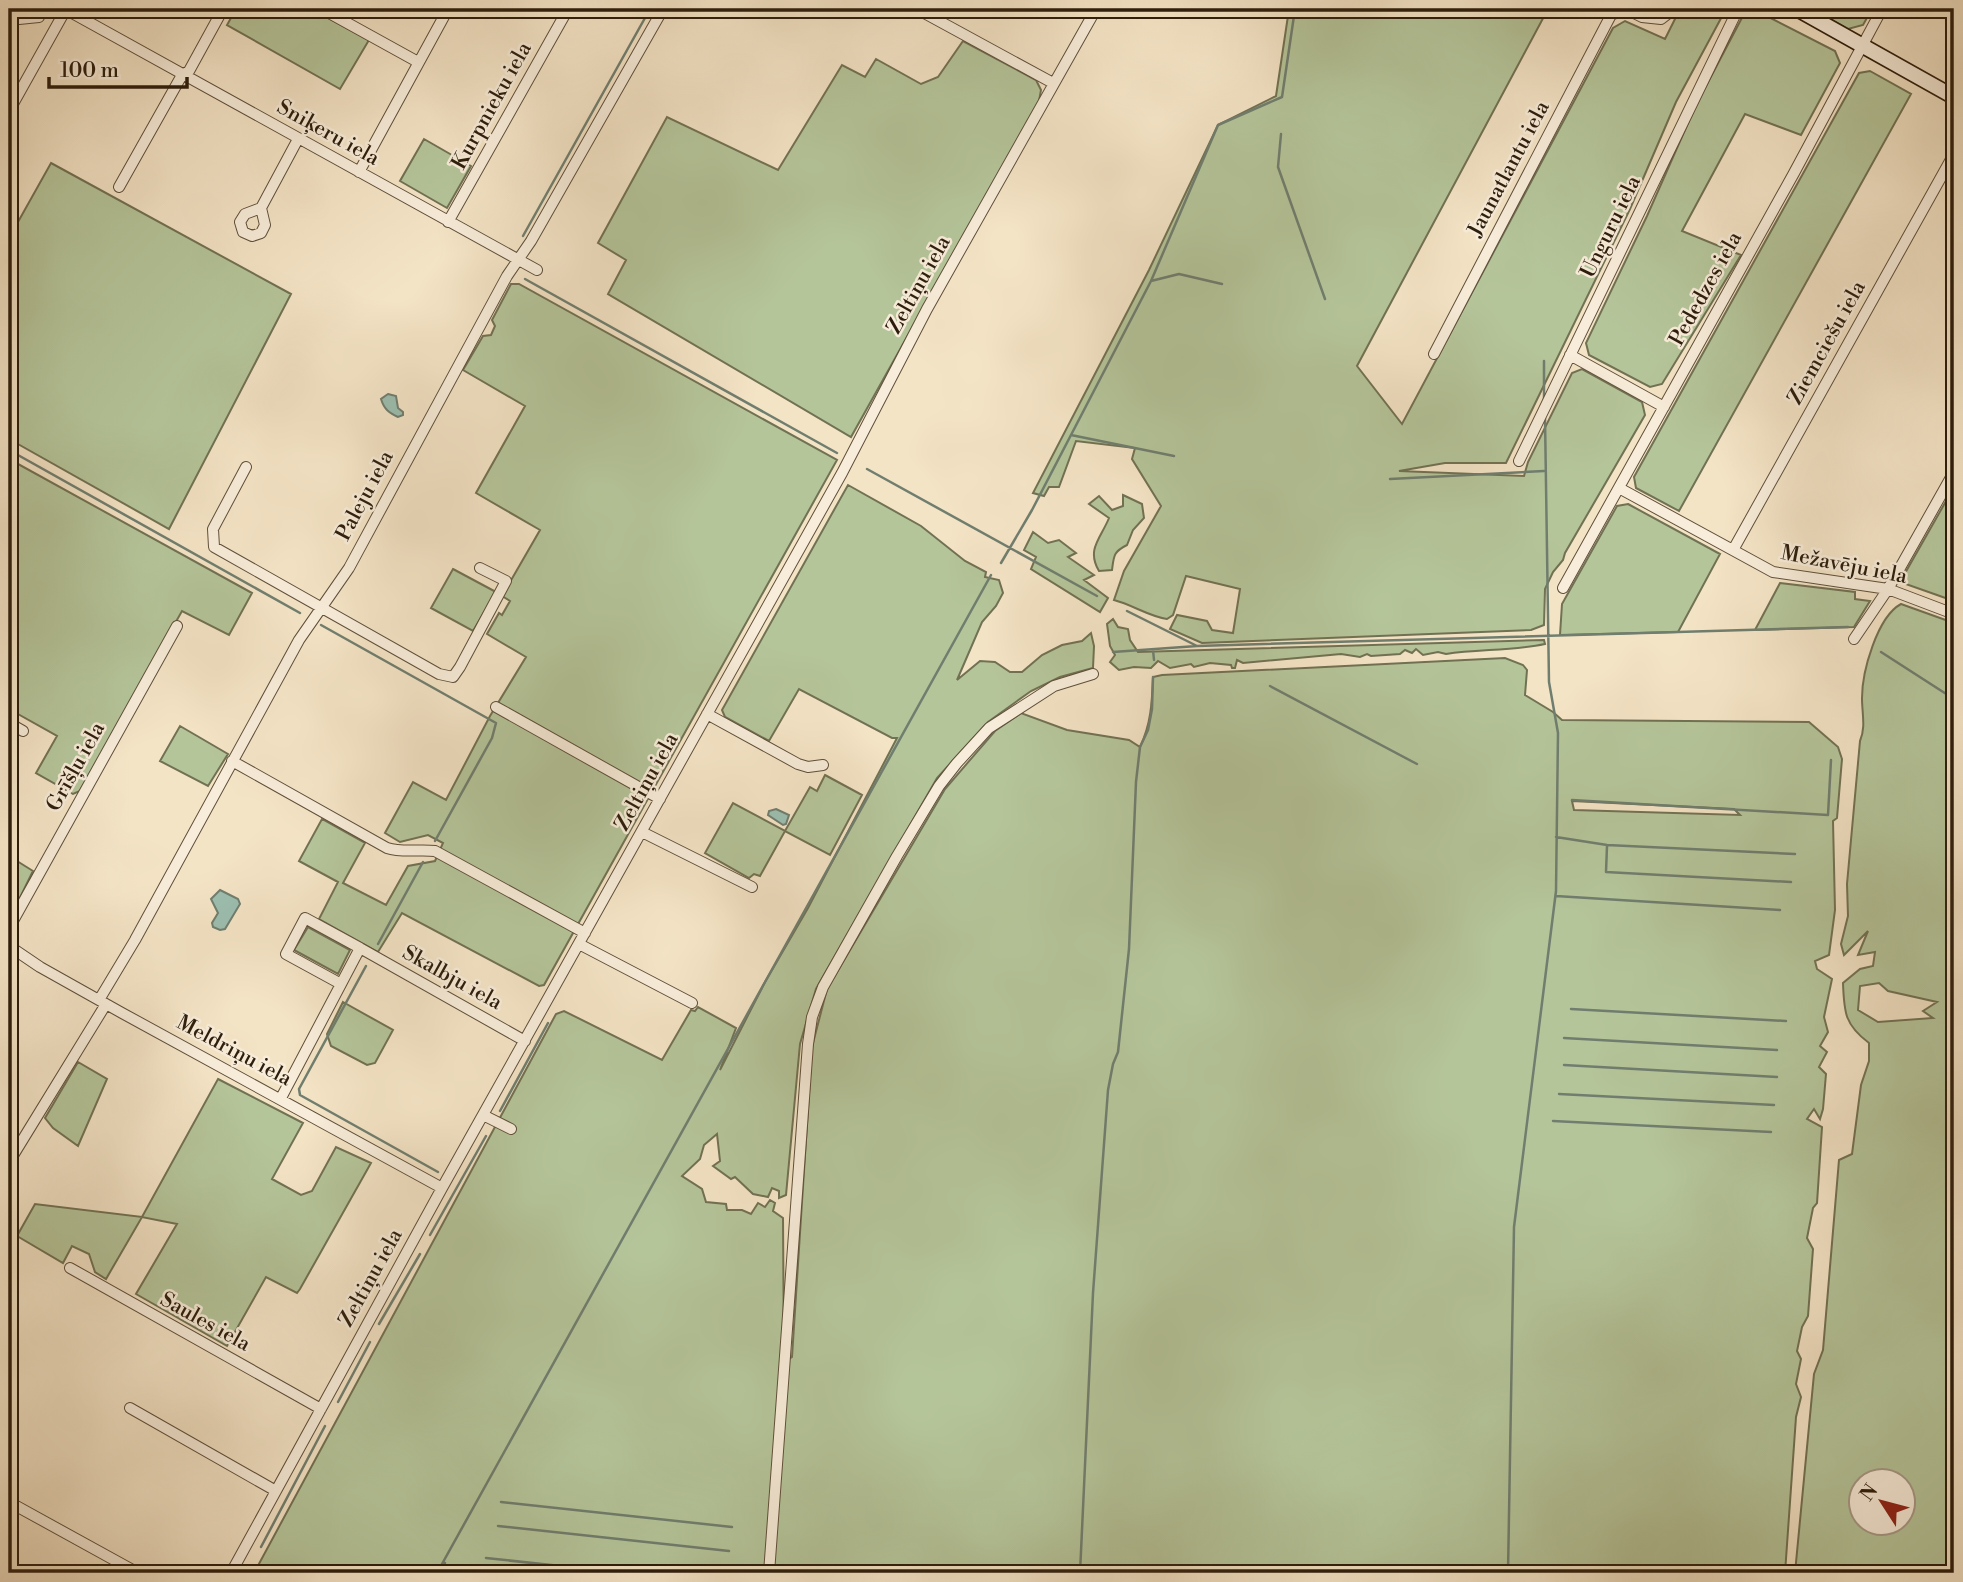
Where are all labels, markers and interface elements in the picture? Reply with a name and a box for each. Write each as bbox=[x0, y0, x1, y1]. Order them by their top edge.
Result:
street label: Kurpnieku iela bbox=[446, 37, 538, 174]
scale bar bbox=[49, 46, 187, 90]
text: 100 m bbox=[60, 58, 119, 84]
street label: Sniķeru iela bbox=[272, 94, 384, 172]
street label: Jaunatlantu iela bbox=[1462, 96, 1556, 242]
street label: Unguru iela bbox=[1575, 171, 1647, 282]
street label: Pededzes iela bbox=[1664, 227, 1748, 351]
street label: Zeltiņu iela bbox=[881, 231, 957, 339]
street label: Ziemciešu iela bbox=[1782, 276, 1872, 409]
street label: Paleju iela bbox=[330, 446, 400, 546]
street label: Mežavēju iela bbox=[1779, 540, 1910, 590]
street label: Grīšļu iela bbox=[41, 718, 111, 816]
street label: Zeltiņu iela bbox=[609, 728, 685, 836]
street label: Skalbju iela bbox=[398, 940, 507, 1016]
street label: Meldriņu iela bbox=[172, 1010, 296, 1092]
street label: Zeltiņu iela bbox=[333, 1224, 409, 1332]
street label: Saules iela bbox=[155, 1287, 255, 1358]
north arrow bbox=[1848, 1466, 1918, 1536]
text: N bbox=[1855, 1479, 1883, 1506]

